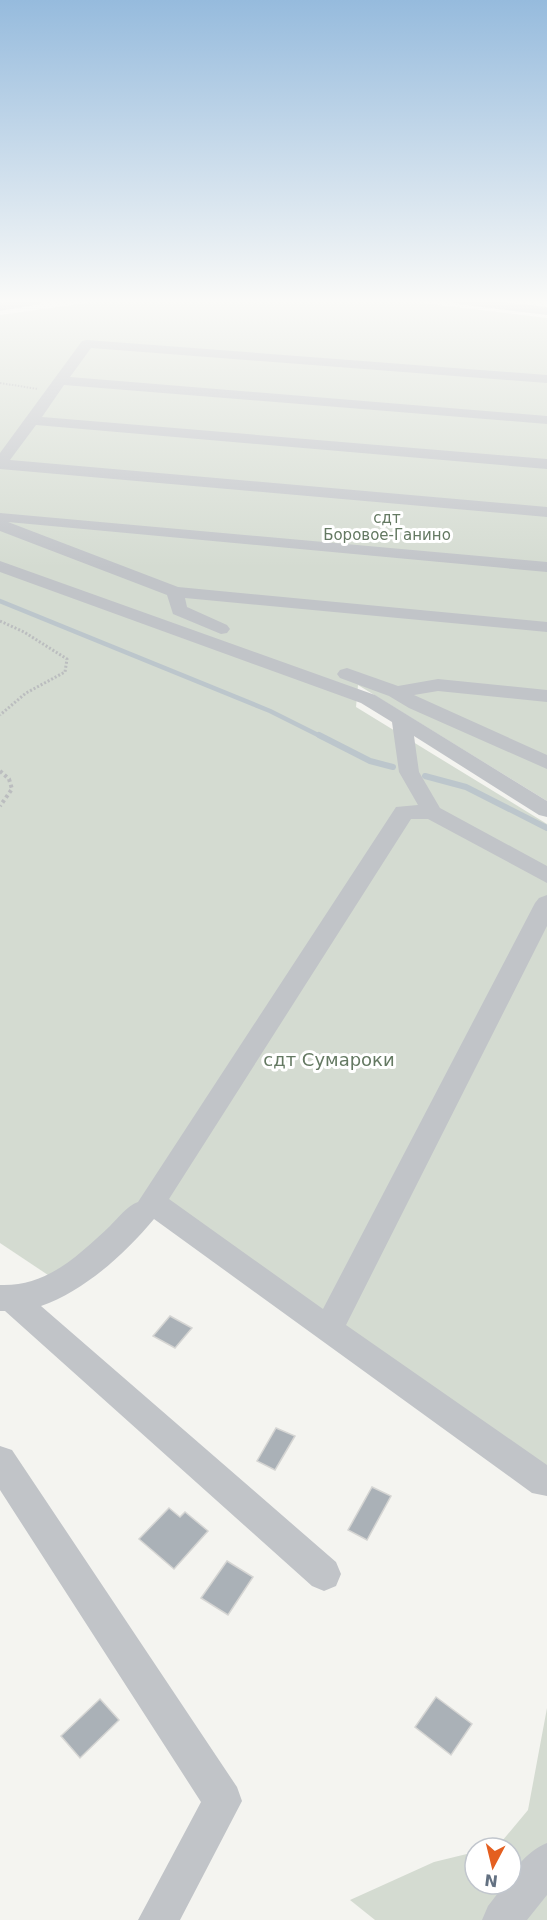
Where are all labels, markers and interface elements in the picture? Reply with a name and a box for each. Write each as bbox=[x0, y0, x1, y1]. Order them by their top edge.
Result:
park label: сдт Боровое-Ганино bbox=[323, 509, 451, 544]
park label: сдт Сумароки bbox=[263, 1049, 395, 1070]
north arrow bbox=[463, 1836, 523, 1896]
text: N bbox=[483, 1870, 499, 1891]

